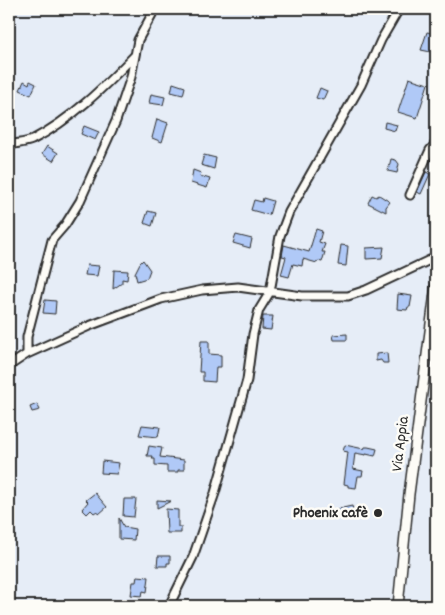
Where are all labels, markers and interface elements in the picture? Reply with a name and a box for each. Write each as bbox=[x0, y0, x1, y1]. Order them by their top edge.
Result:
street label: Via Appia bbox=[386, 414, 416, 473]
place label: Phoenix cafè bbox=[293, 502, 368, 525]
marker: Phoenix cafè bbox=[372, 507, 384, 519]

